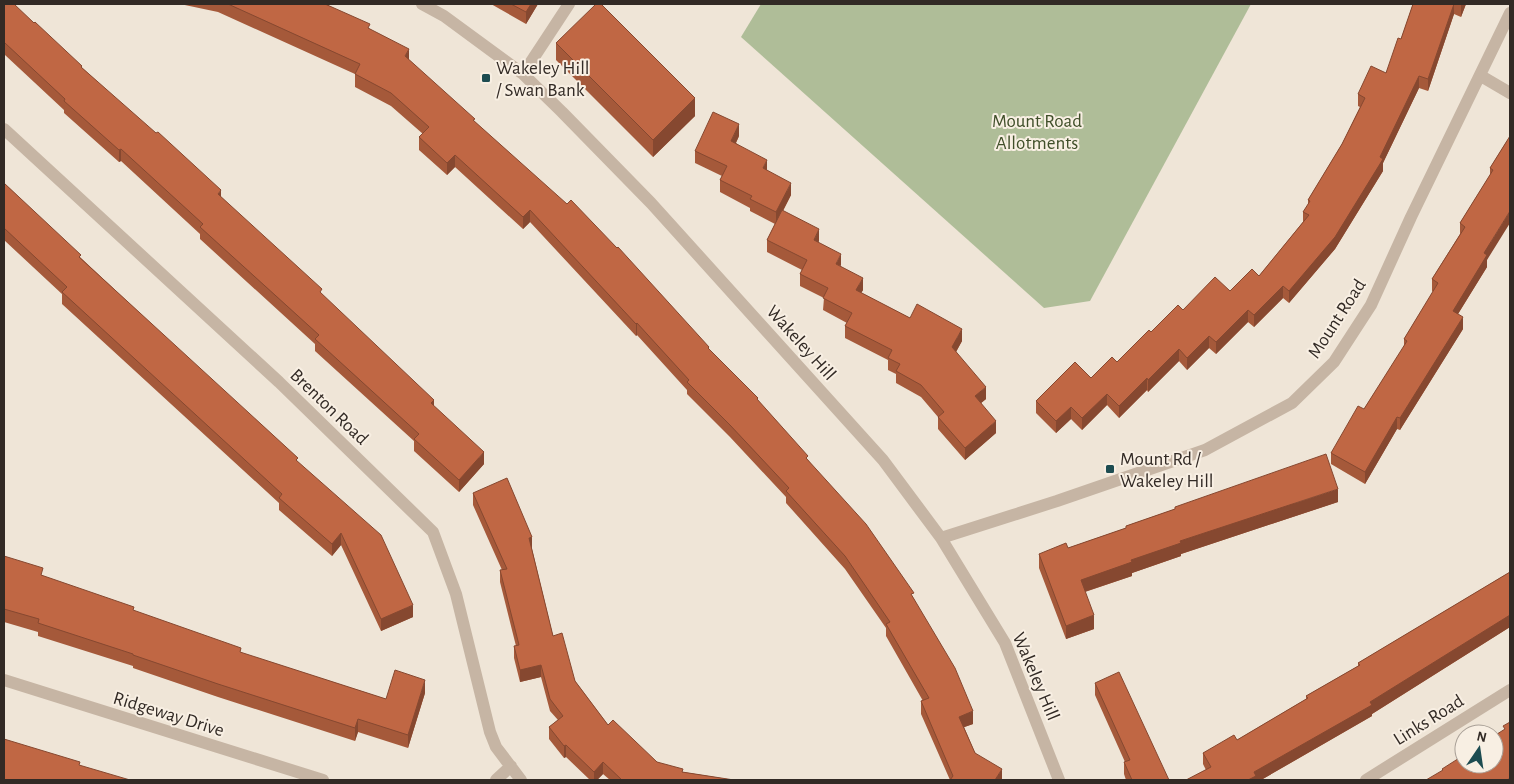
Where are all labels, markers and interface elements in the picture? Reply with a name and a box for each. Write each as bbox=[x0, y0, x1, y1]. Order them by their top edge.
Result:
place label: Wakeley Hill / Swan Bank bbox=[496, 59, 590, 100]
marker: Wakeley Hill / Swan Bank bbox=[480, 72, 492, 84]
park label: Mount Road Allotments bbox=[992, 112, 1082, 153]
street label: Mount Road bbox=[1305, 276, 1370, 362]
street label: Wakeley Hill bbox=[763, 302, 839, 384]
street label: Brenton Road bbox=[286, 365, 372, 449]
place label: Mount Rd / Wakeley Hill bbox=[1120, 450, 1214, 491]
marker: Mount Rd / Wakeley Hill bbox=[1104, 463, 1116, 475]
street label: Wakeley Hill bbox=[1009, 630, 1063, 723]
street label: Ridgeway Drive bbox=[111, 689, 226, 740]
street label: Links Road bbox=[1390, 691, 1467, 749]
north arrow bbox=[1454, 724, 1504, 774]
text: N bbox=[1475, 729, 1488, 745]

